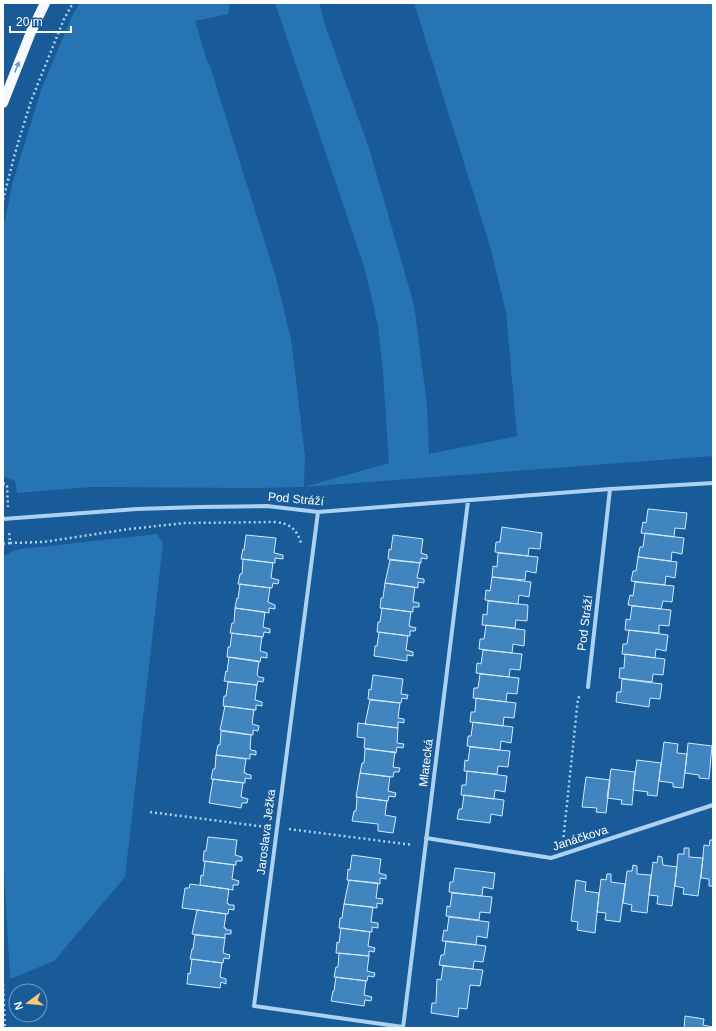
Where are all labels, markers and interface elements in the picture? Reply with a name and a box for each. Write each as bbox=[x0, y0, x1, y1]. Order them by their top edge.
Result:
scale bar bbox=[10, 8, 71, 34]
text: 20 m bbox=[16, 15, 43, 29]
one-way arrow bbox=[14, 60, 20, 72]
street label: Pod Stráží bbox=[267, 490, 325, 508]
street label: Pod Stráží bbox=[575, 594, 595, 652]
street label: Mlatecká bbox=[416, 738, 436, 788]
street label: Jaroslava Ježka bbox=[254, 788, 278, 876]
street label: Janáčkova bbox=[551, 822, 610, 854]
north arrow bbox=[8, 983, 48, 1023]
text: N bbox=[12, 1000, 25, 1011]

